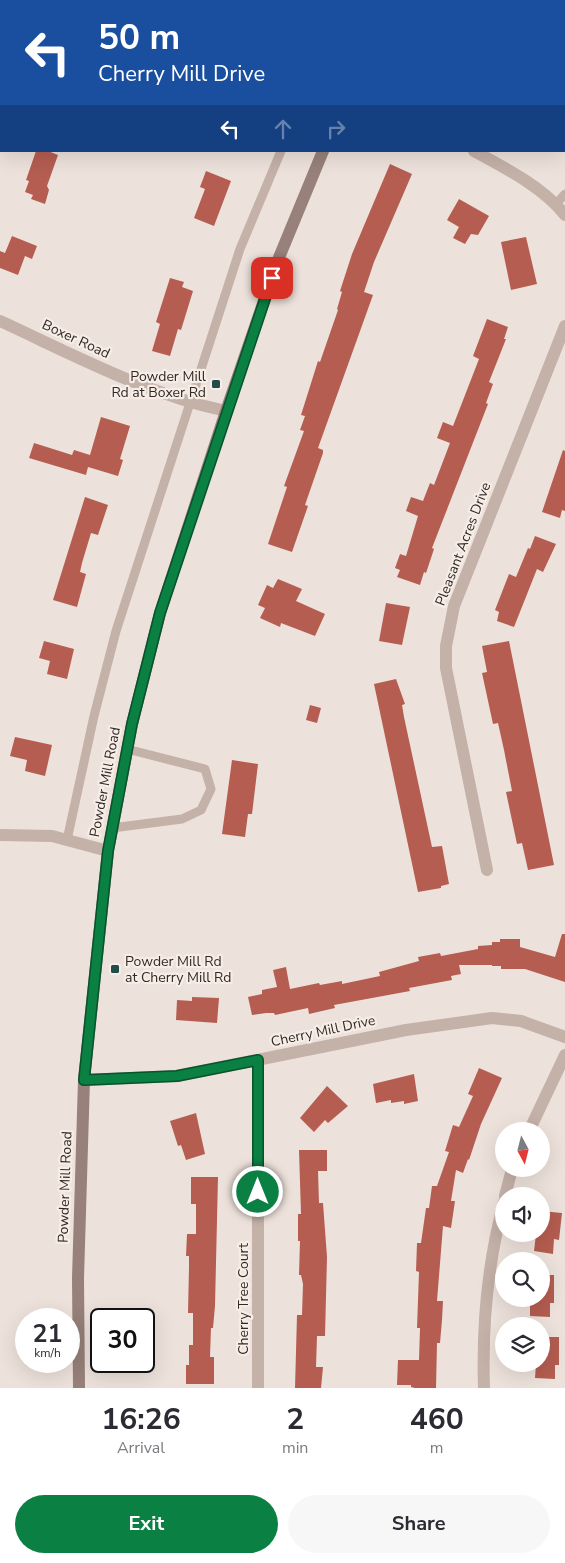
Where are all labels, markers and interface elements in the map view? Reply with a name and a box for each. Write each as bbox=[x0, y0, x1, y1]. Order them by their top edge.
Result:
text: 50 m bbox=[98, 14, 180, 61]
icon: left bbox=[15, 20, 80, 85]
text: Cherry Mill Drive bbox=[98, 59, 265, 89]
icon: left bbox=[216, 115, 244, 143]
icon: ahead bbox=[269, 115, 297, 143]
icon: right bbox=[322, 115, 350, 143]
pin bbox=[251, 257, 293, 299]
icon: arrive bbox=[258, 264, 286, 292]
street label: Boxer Road bbox=[39, 315, 113, 363]
place label: Powder Mill Rd at Boxer Rd bbox=[111, 367, 207, 402]
marker: Powder Mill Rd at Boxer Rd bbox=[210, 378, 222, 390]
street label: Pleasant Acres Drive bbox=[431, 479, 495, 609]
street label: Powder Mill Road bbox=[85, 725, 125, 839]
place label: Powder Mill Rd at Cherry Mill Rd bbox=[125, 952, 231, 987]
marker: Powder Mill Rd at Cherry Mill Rd bbox=[109, 963, 121, 975]
street label: Cherry Mill Drive bbox=[269, 1011, 377, 1051]
north arrow bbox=[495, 1122, 550, 1178]
map controls bbox=[495, 1122, 550, 1372]
street label: Powder Mill Road bbox=[54, 1131, 76, 1243]
position arrow bbox=[231, 1165, 283, 1217]
button: sound bbox=[495, 1187, 550, 1242]
street label: Cherry Tree Court bbox=[234, 1243, 253, 1355]
button: search bbox=[495, 1252, 550, 1307]
speed limit sign: 30 bbox=[90, 1308, 155, 1373]
text: 21 bbox=[32, 1317, 63, 1351]
button: layers bbox=[495, 1317, 550, 1372]
text: km/h bbox=[34, 1345, 61, 1361]
text: 16:26 bbox=[101, 1399, 181, 1440]
text: 2 bbox=[286, 1399, 304, 1440]
text: 460 bbox=[410, 1399, 464, 1440]
text: Arrival bbox=[117, 1437, 165, 1459]
text: min bbox=[282, 1437, 308, 1459]
text: m bbox=[430, 1437, 444, 1459]
button: Exit bbox=[15, 1495, 278, 1553]
button: Share bbox=[288, 1495, 550, 1553]

